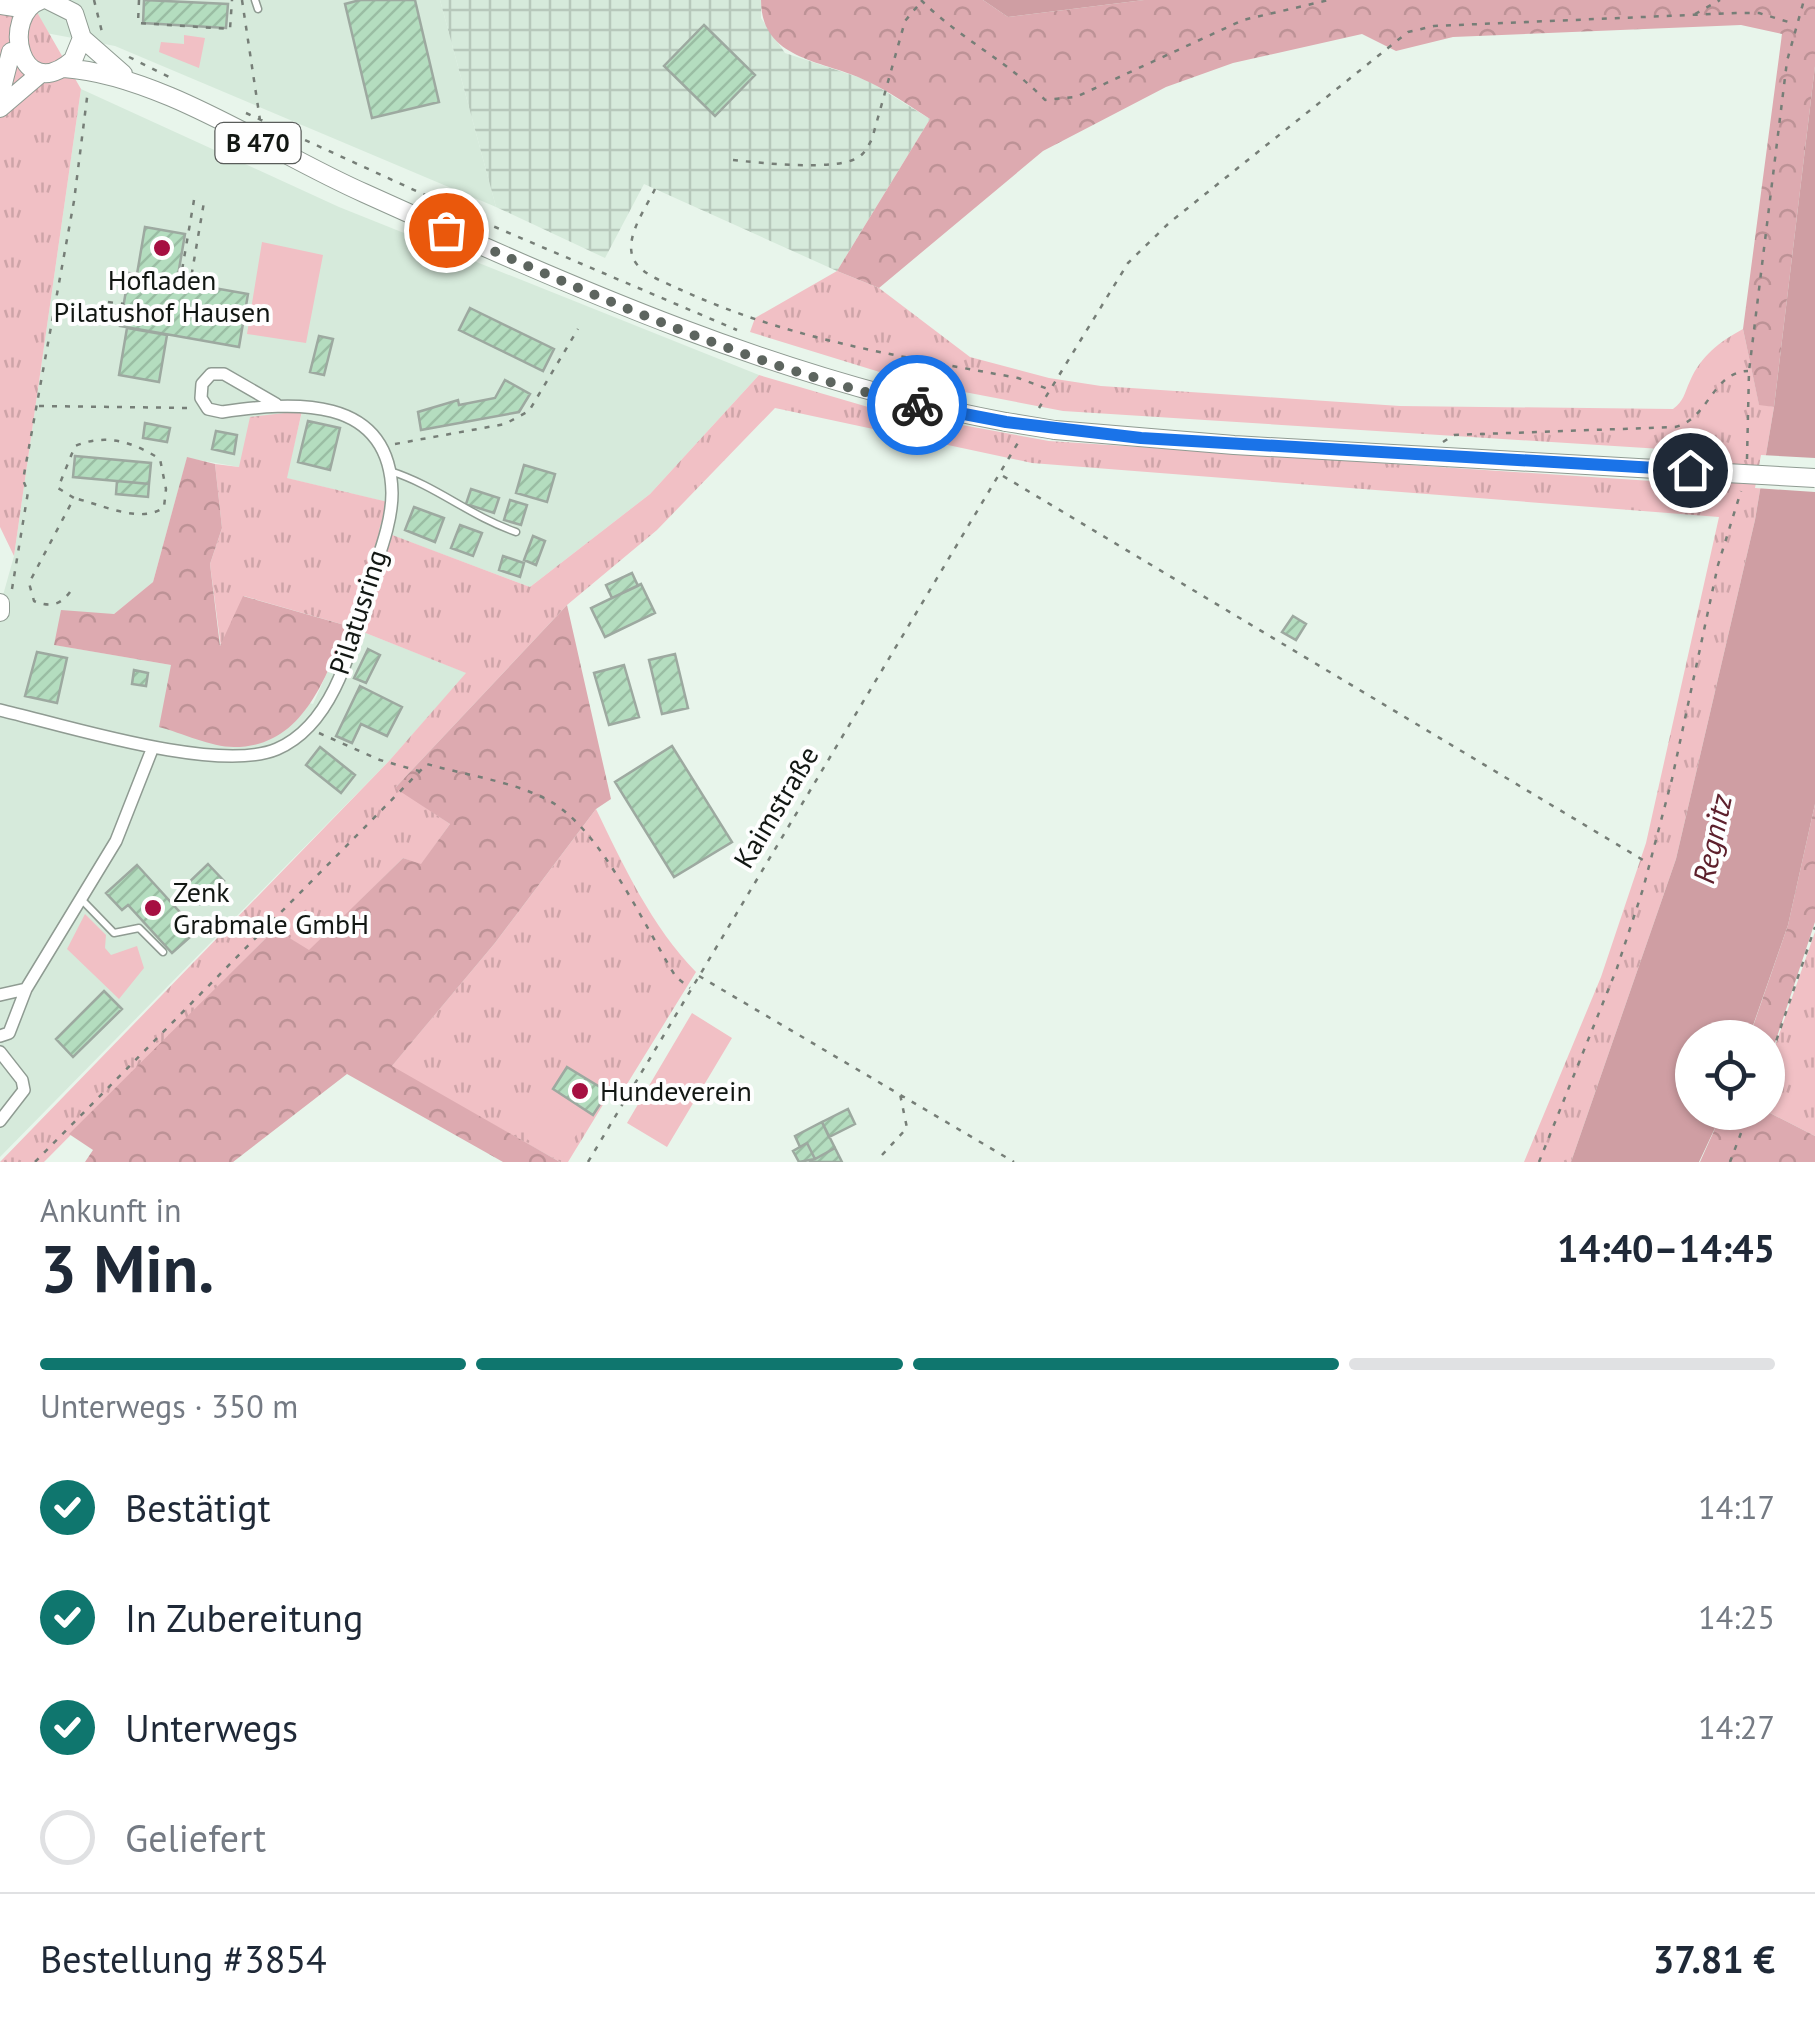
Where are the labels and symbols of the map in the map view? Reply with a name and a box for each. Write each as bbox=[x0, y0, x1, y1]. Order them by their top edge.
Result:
road number: B 470 bbox=[216, 123, 300, 163]
pin bbox=[404, 188, 489, 273]
marker: Hofladen Pilatushof Hausen bbox=[151, 237, 173, 259]
place label: Hofladen Pilatushof Hausen bbox=[53, 261, 271, 330]
courier bbox=[867, 355, 967, 455]
pin bbox=[1648, 428, 1733, 513]
street label: Pilatusring bbox=[320, 545, 395, 679]
street label: Kaimstraße bbox=[725, 739, 826, 875]
water label: Regnitz bbox=[1683, 789, 1740, 887]
place label: Zenk Grabmale GmbH bbox=[173, 873, 369, 942]
marker: Zenk Grabmale GmbH bbox=[142, 897, 164, 919]
place label: Hundeverein bbox=[600, 1072, 752, 1109]
marker: Hundeverein bbox=[569, 1080, 591, 1102]

